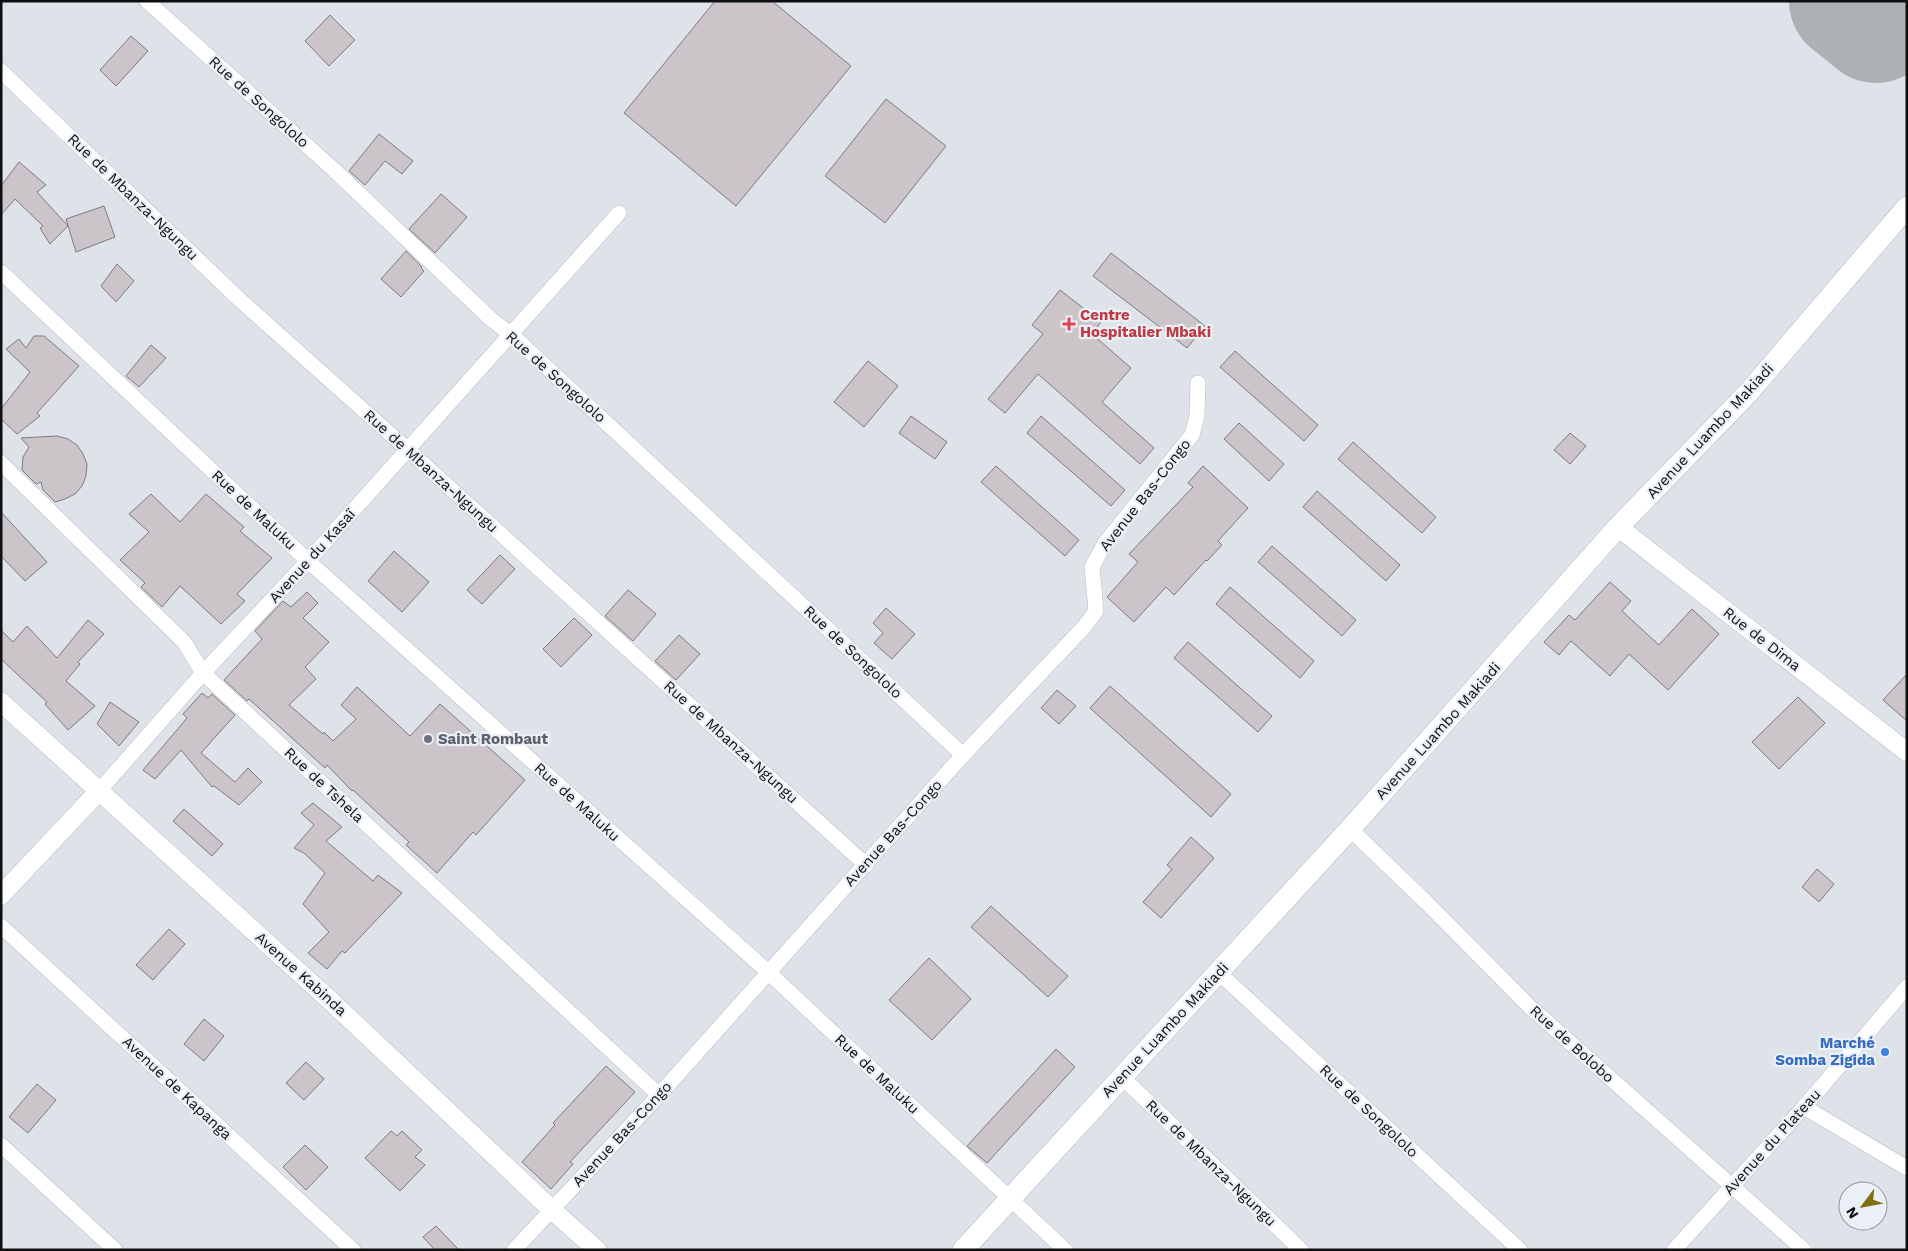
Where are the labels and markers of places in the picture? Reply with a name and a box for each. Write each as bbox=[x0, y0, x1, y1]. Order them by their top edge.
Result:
place label: Centre Hospitalier Mbaki bbox=[1080, 306, 1211, 341]
marker: Centre Hospitalier Mbaki bbox=[1062, 317, 1076, 331]
place label: Saint Rombaut bbox=[438, 730, 548, 748]
marker: Saint Rombaut bbox=[422, 733, 434, 745]
place label: Marché Somba Zigida bbox=[1775, 1034, 1875, 1069]
marker: Marché Somba Zigida bbox=[1879, 1046, 1891, 1058]

